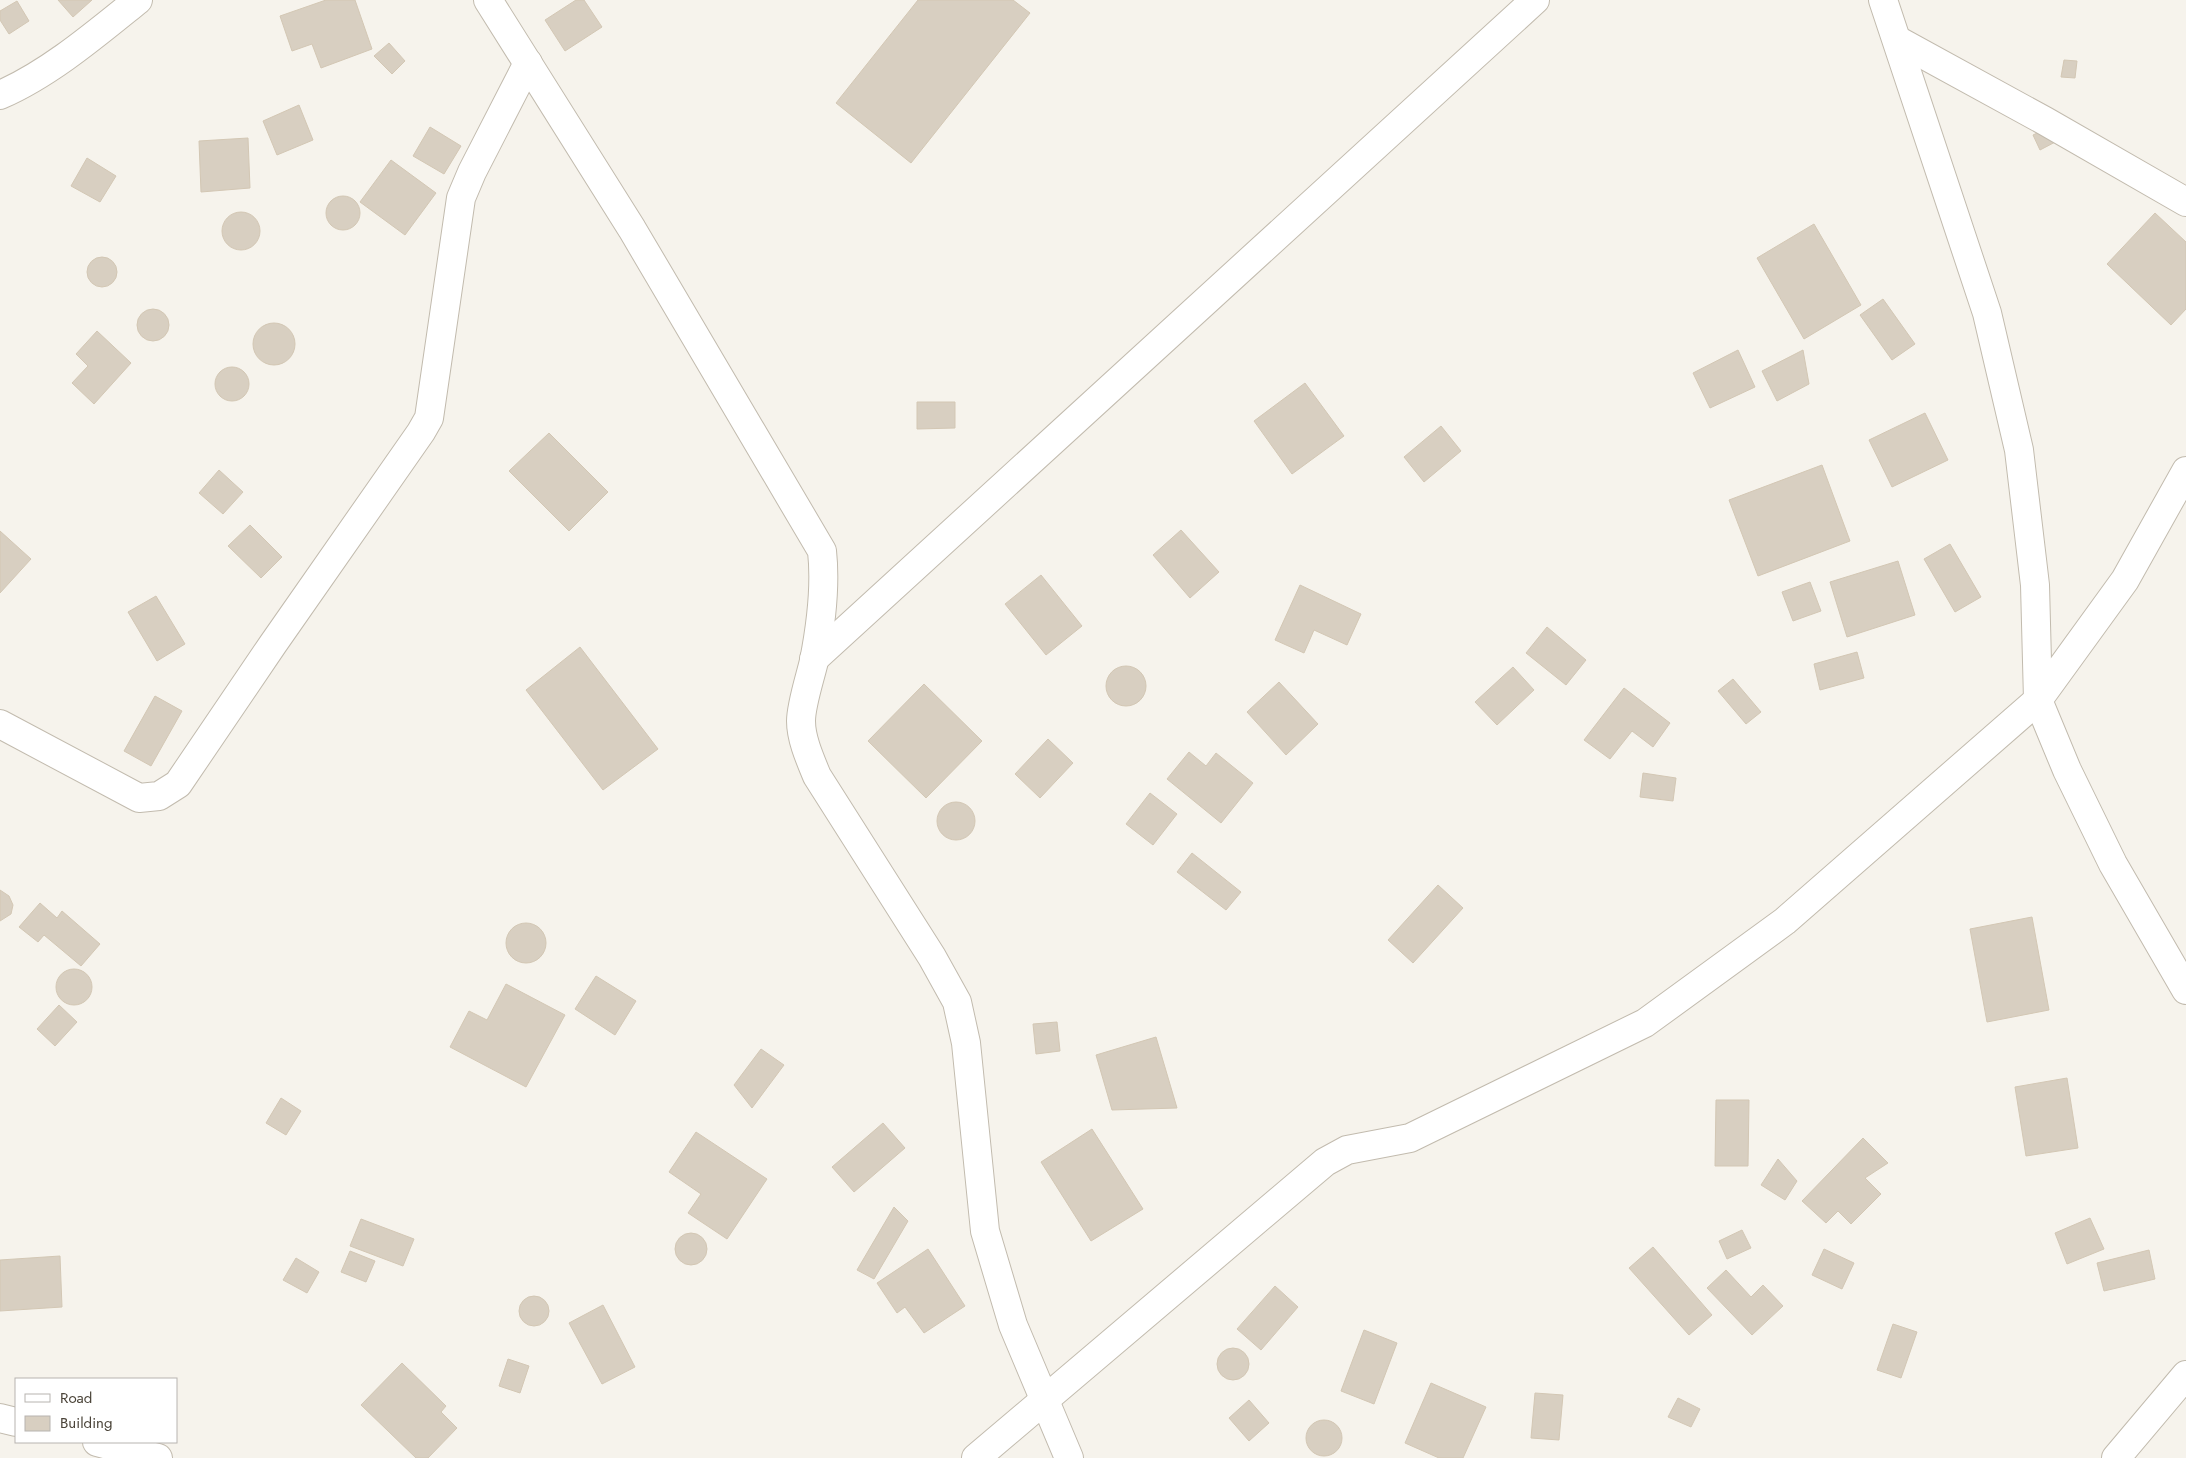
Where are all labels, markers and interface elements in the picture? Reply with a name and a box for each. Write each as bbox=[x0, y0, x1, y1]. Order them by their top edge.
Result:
legend bbox=[15, 1378, 178, 1443]
text: Road bbox=[60, 1387, 92, 1409]
text: Building bbox=[60, 1412, 112, 1434]

